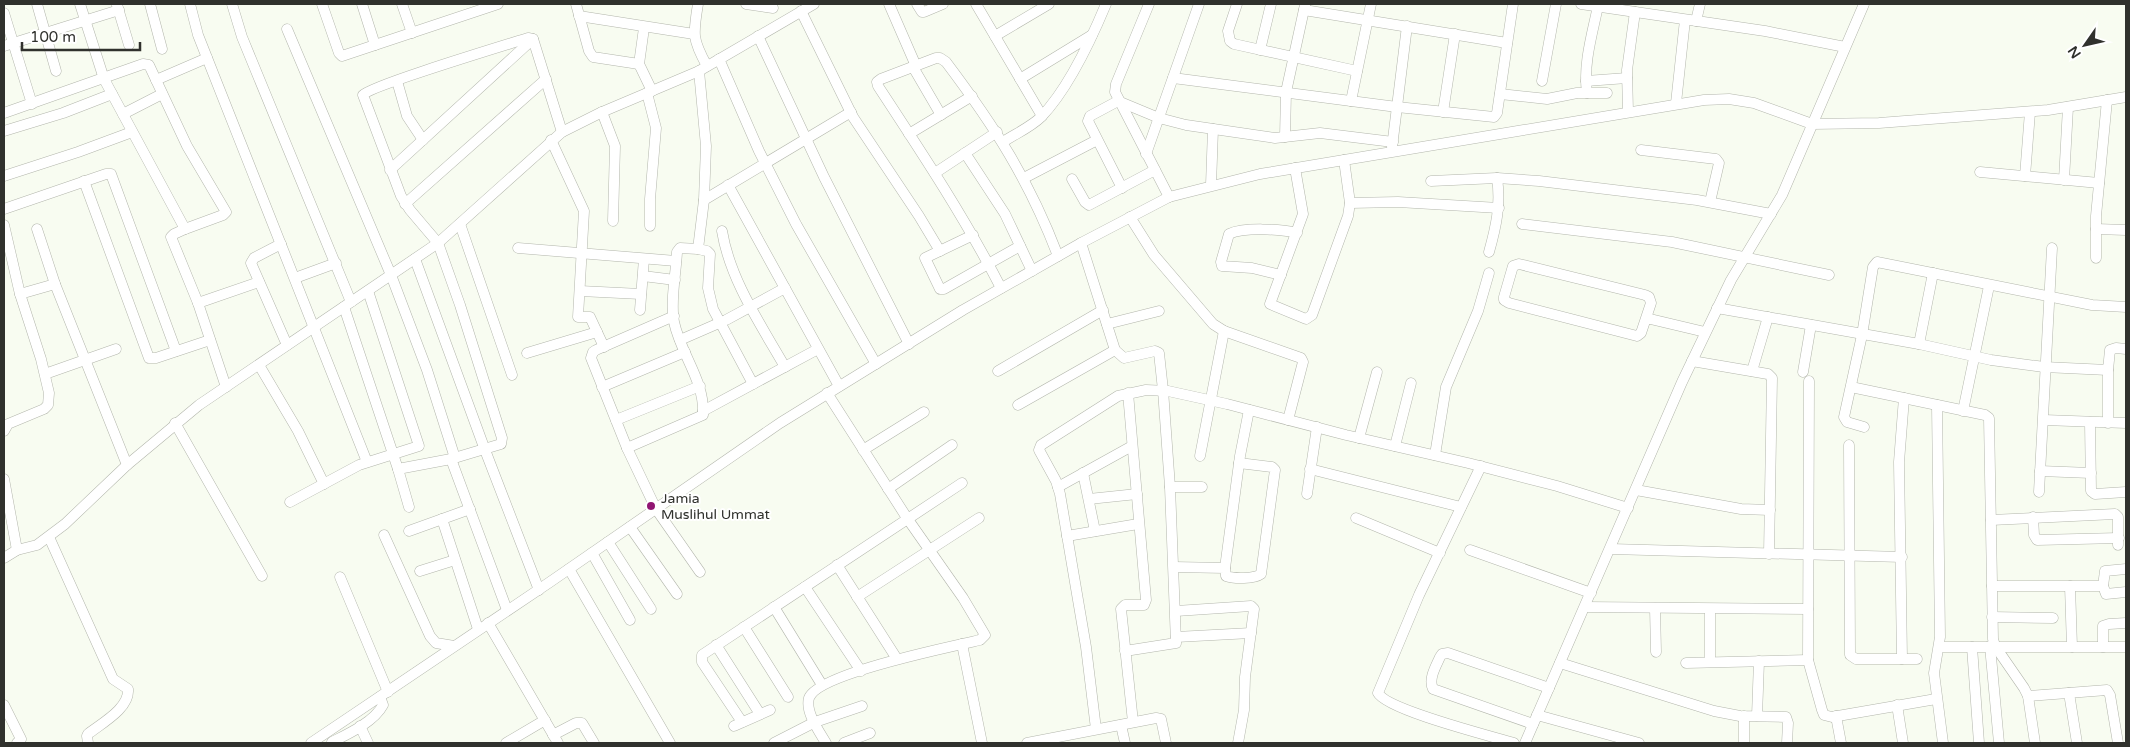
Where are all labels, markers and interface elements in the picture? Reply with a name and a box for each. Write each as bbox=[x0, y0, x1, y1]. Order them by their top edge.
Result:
scale bar bbox=[22, 20, 140, 52]
north arrow bbox=[2060, 20, 2110, 70]
text: 100 m bbox=[30, 28, 76, 46]
text: N bbox=[2064, 43, 2085, 61]
place label: Jamia Muslihul Ummat bbox=[661, 490, 770, 523]
marker: Jamia Muslihul Ummat bbox=[645, 500, 657, 512]

